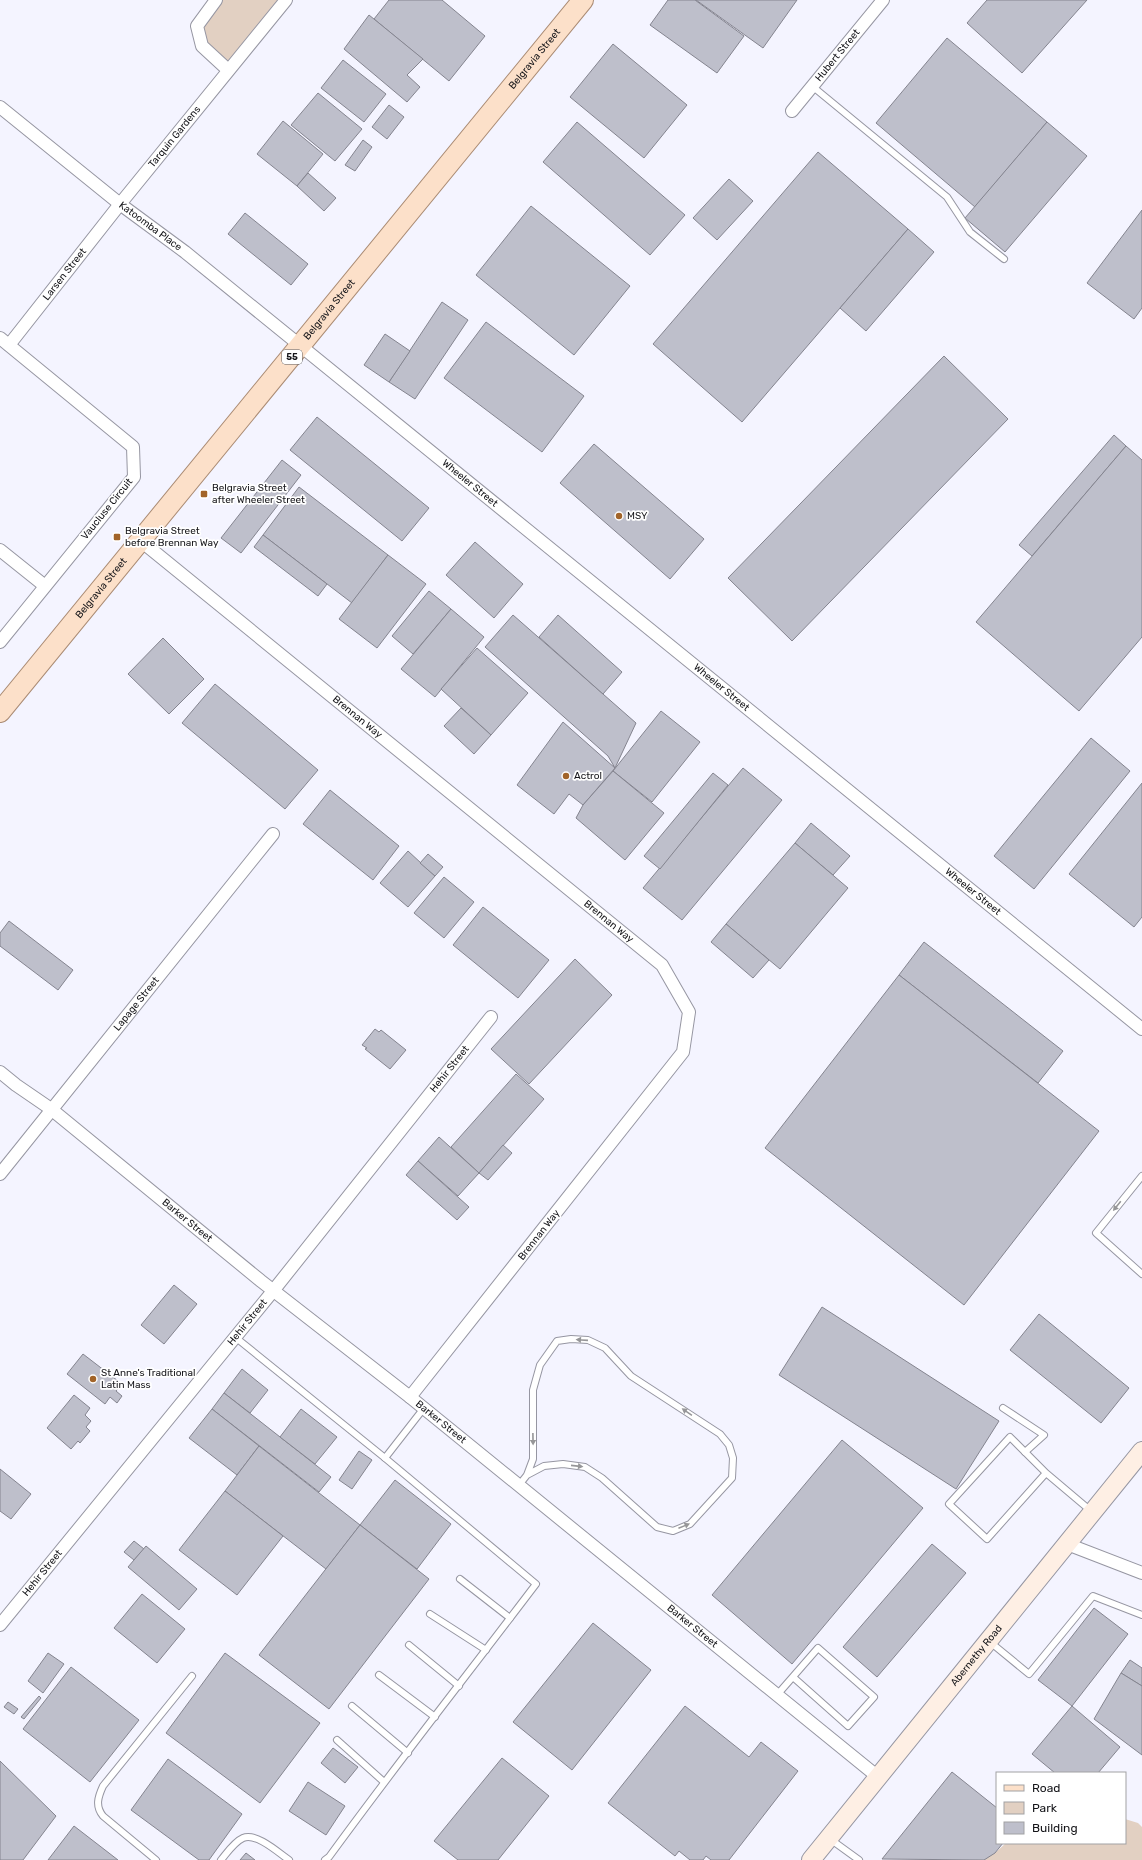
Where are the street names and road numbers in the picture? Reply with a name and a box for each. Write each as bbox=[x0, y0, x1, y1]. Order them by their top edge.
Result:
street label: Belgravia Street bbox=[506, 26, 563, 92]
street label: Hubert Street bbox=[813, 27, 863, 84]
street label: Tarquin Gardens bbox=[146, 104, 203, 170]
street label: Katoomba Place bbox=[117, 199, 184, 254]
street label: Larsen Street bbox=[40, 246, 89, 303]
street label: Belgravia Street bbox=[301, 277, 358, 342]
road number: 55 bbox=[282, 350, 302, 364]
street label: Wheeler Street bbox=[440, 457, 500, 510]
street label: Vaucluse Circuit bbox=[79, 476, 135, 542]
street label: Belgravia Street bbox=[73, 555, 130, 621]
street label: Wheeler Street bbox=[691, 661, 752, 714]
street label: Brennan Way bbox=[330, 693, 385, 741]
street label: Wheeler Street bbox=[943, 866, 1003, 918]
street label: Brennan Way bbox=[581, 898, 636, 946]
street label: Lapage Street bbox=[111, 975, 162, 1033]
street label: Hehir Street bbox=[427, 1043, 472, 1095]
street label: Barker Street bbox=[160, 1196, 215, 1245]
street label: Brennan Way bbox=[516, 1207, 563, 1263]
street label: Hehir Street bbox=[225, 1297, 270, 1348]
street label: Barker Street bbox=[413, 1398, 469, 1446]
street label: Hehir Street bbox=[20, 1547, 65, 1599]
street label: Barker Street bbox=[665, 1602, 720, 1650]
street label: Abernethy Road bbox=[948, 1623, 1005, 1688]

